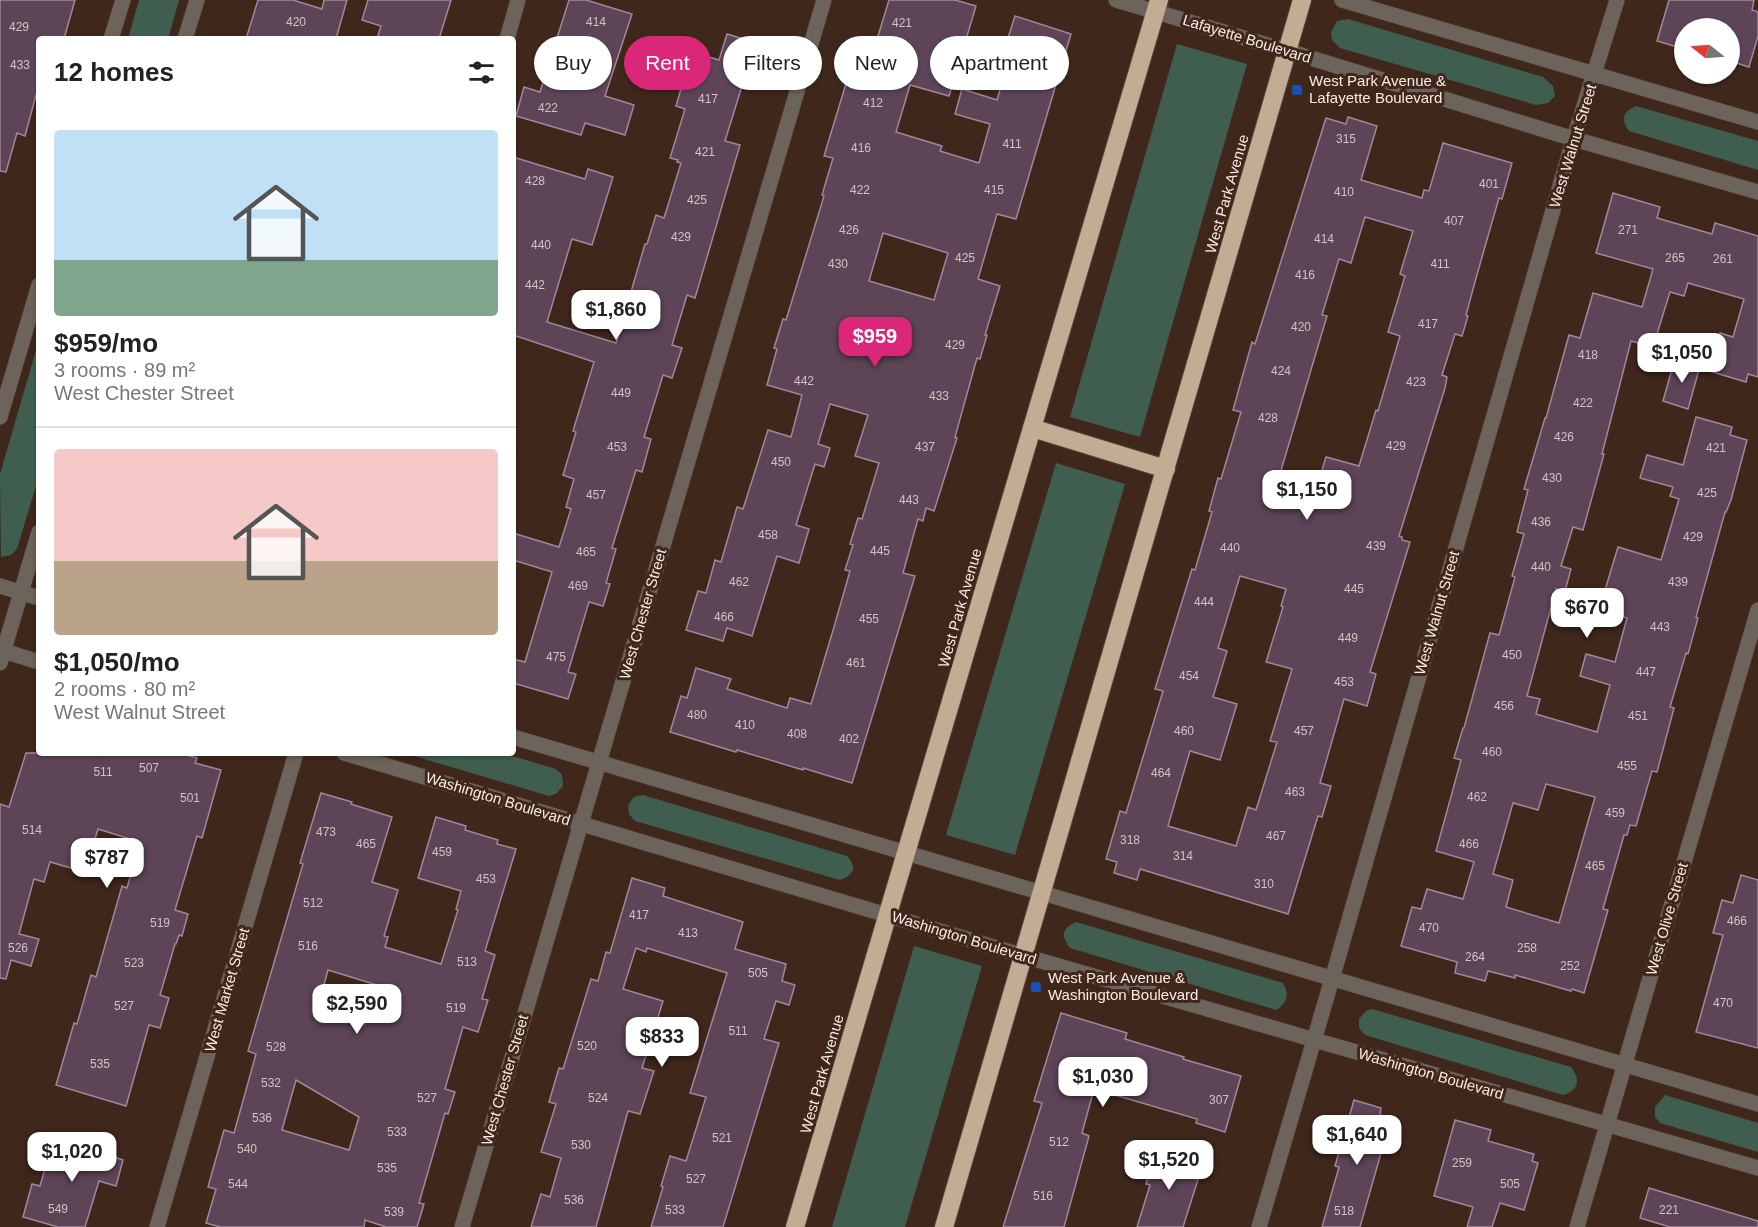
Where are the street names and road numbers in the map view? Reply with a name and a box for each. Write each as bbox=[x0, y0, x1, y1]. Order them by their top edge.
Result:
street label: Lafayette Boulevard bbox=[1181, 11, 1313, 66]
street label: West Walnut Street bbox=[1546, 81, 1600, 210]
street label: West Park Avenue bbox=[1201, 132, 1252, 255]
street label: West Chester Street bbox=[616, 546, 669, 681]
street label: West Park Avenue bbox=[934, 546, 985, 669]
street label: West Walnut Street bbox=[1411, 548, 1463, 677]
street label: Washington Boulevard bbox=[424, 768, 573, 829]
street label: West Olive Street bbox=[1642, 860, 1691, 977]
street label: Washington Boulevard bbox=[890, 907, 1039, 968]
street label: West Market Street bbox=[201, 925, 253, 1054]
street label: West Chester Street bbox=[478, 1012, 531, 1147]
street label: West Park Avenue bbox=[796, 1012, 847, 1135]
street label: Washington Boulevard bbox=[1357, 1045, 1506, 1102]

